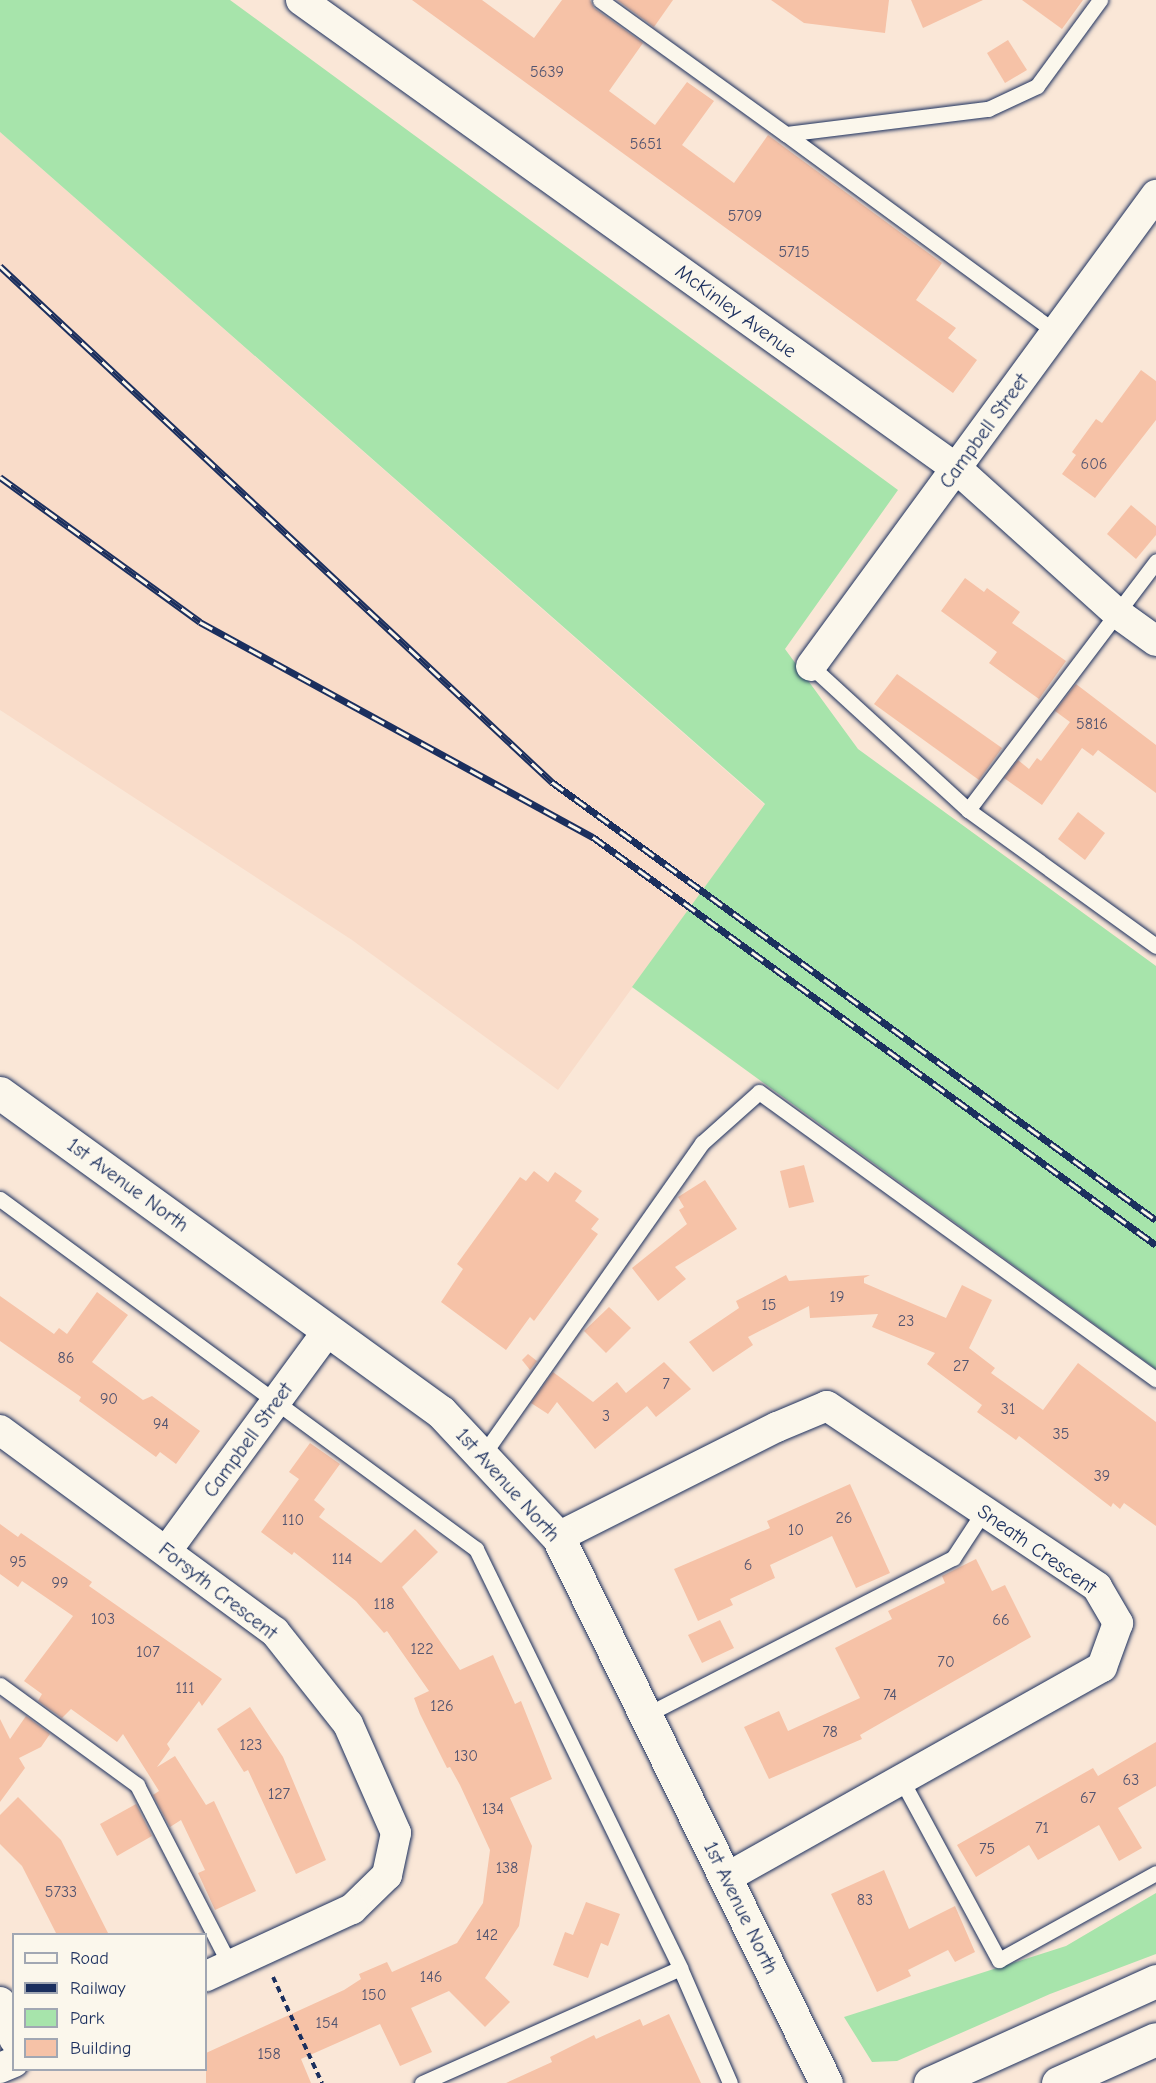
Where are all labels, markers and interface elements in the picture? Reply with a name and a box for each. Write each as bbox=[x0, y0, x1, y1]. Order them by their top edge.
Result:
house number: 5639 bbox=[530, 62, 564, 82]
house number: 5651 bbox=[630, 134, 662, 154]
house number: 5709 bbox=[728, 206, 762, 226]
house number: 5715 bbox=[778, 242, 810, 262]
street label: McKinley Avenue bbox=[671, 259, 801, 363]
street label: Campbell Street bbox=[934, 369, 1034, 493]
house number: 606 bbox=[1080, 454, 1108, 474]
house number: 5816 bbox=[1076, 714, 1108, 734]
street label: 1st Avenue North bbox=[63, 1133, 193, 1237]
house number: 19 bbox=[830, 1287, 844, 1307]
house number: 15 bbox=[761, 1295, 777, 1315]
house number: 23 bbox=[898, 1311, 914, 1331]
house number: 86 bbox=[58, 1348, 74, 1368]
house number: 27 bbox=[953, 1356, 969, 1376]
house number: 7 bbox=[662, 1374, 670, 1394]
street label: Campbell Street bbox=[198, 1378, 298, 1502]
house number: 90 bbox=[100, 1389, 118, 1409]
house number: 31 bbox=[1001, 1399, 1015, 1419]
house number: 3 bbox=[602, 1406, 610, 1426]
house number: 94 bbox=[153, 1414, 169, 1434]
street label: 1st Avenue North bbox=[451, 1423, 565, 1547]
house number: 35 bbox=[1053, 1424, 1069, 1444]
house number: 39 bbox=[1094, 1466, 1110, 1486]
street label: Sneath Crescent bbox=[973, 1499, 1101, 1599]
house number: 26 bbox=[835, 1508, 853, 1528]
house number: 110 bbox=[282, 1510, 304, 1530]
house number: 10 bbox=[788, 1520, 804, 1540]
street label: Forsyth Crescent bbox=[154, 1537, 282, 1645]
house number: 114 bbox=[332, 1549, 352, 1569]
house number: 95 bbox=[9, 1552, 27, 1572]
house number: 6 bbox=[744, 1555, 752, 1575]
house number: 99 bbox=[52, 1573, 68, 1593]
house number: 118 bbox=[374, 1594, 394, 1614]
house number: 103 bbox=[91, 1609, 115, 1629]
house number: 66 bbox=[992, 1610, 1010, 1630]
house number: 122 bbox=[410, 1639, 434, 1659]
house number: 107 bbox=[136, 1642, 160, 1662]
house number: 70 bbox=[937, 1652, 955, 1672]
house number: 111 bbox=[175, 1678, 195, 1698]
house number: 74 bbox=[883, 1685, 897, 1705]
house number: 126 bbox=[430, 1696, 454, 1716]
house number: 78 bbox=[822, 1722, 838, 1742]
house number: 123 bbox=[240, 1735, 262, 1755]
house number: 130 bbox=[454, 1746, 478, 1766]
house number: 63 bbox=[1123, 1770, 1139, 1790]
house number: 127 bbox=[268, 1784, 290, 1804]
house number: 67 bbox=[1080, 1788, 1096, 1808]
house number: 134 bbox=[482, 1799, 504, 1819]
house number: 71 bbox=[1035, 1818, 1049, 1838]
street label: 1st Avenue North bbox=[699, 1838, 783, 1978]
house number: 75 bbox=[979, 1839, 995, 1859]
house number: 138 bbox=[496, 1858, 518, 1878]
house number: 5733 bbox=[45, 1882, 77, 1902]
house number: 83 bbox=[857, 1890, 873, 1910]
house number: 142 bbox=[476, 1925, 498, 1945]
legend bbox=[12, 1933, 207, 2071]
text: Road bbox=[70, 1948, 109, 1969]
house number: 146 bbox=[420, 1967, 442, 1987]
text: Railway bbox=[70, 1978, 126, 1999]
house number: 150 bbox=[362, 1985, 386, 2005]
text: Park bbox=[70, 2008, 104, 2029]
house number: 154 bbox=[316, 2013, 338, 2033]
text: Building bbox=[70, 2038, 132, 2059]
house number: 158 bbox=[257, 2044, 281, 2064]

